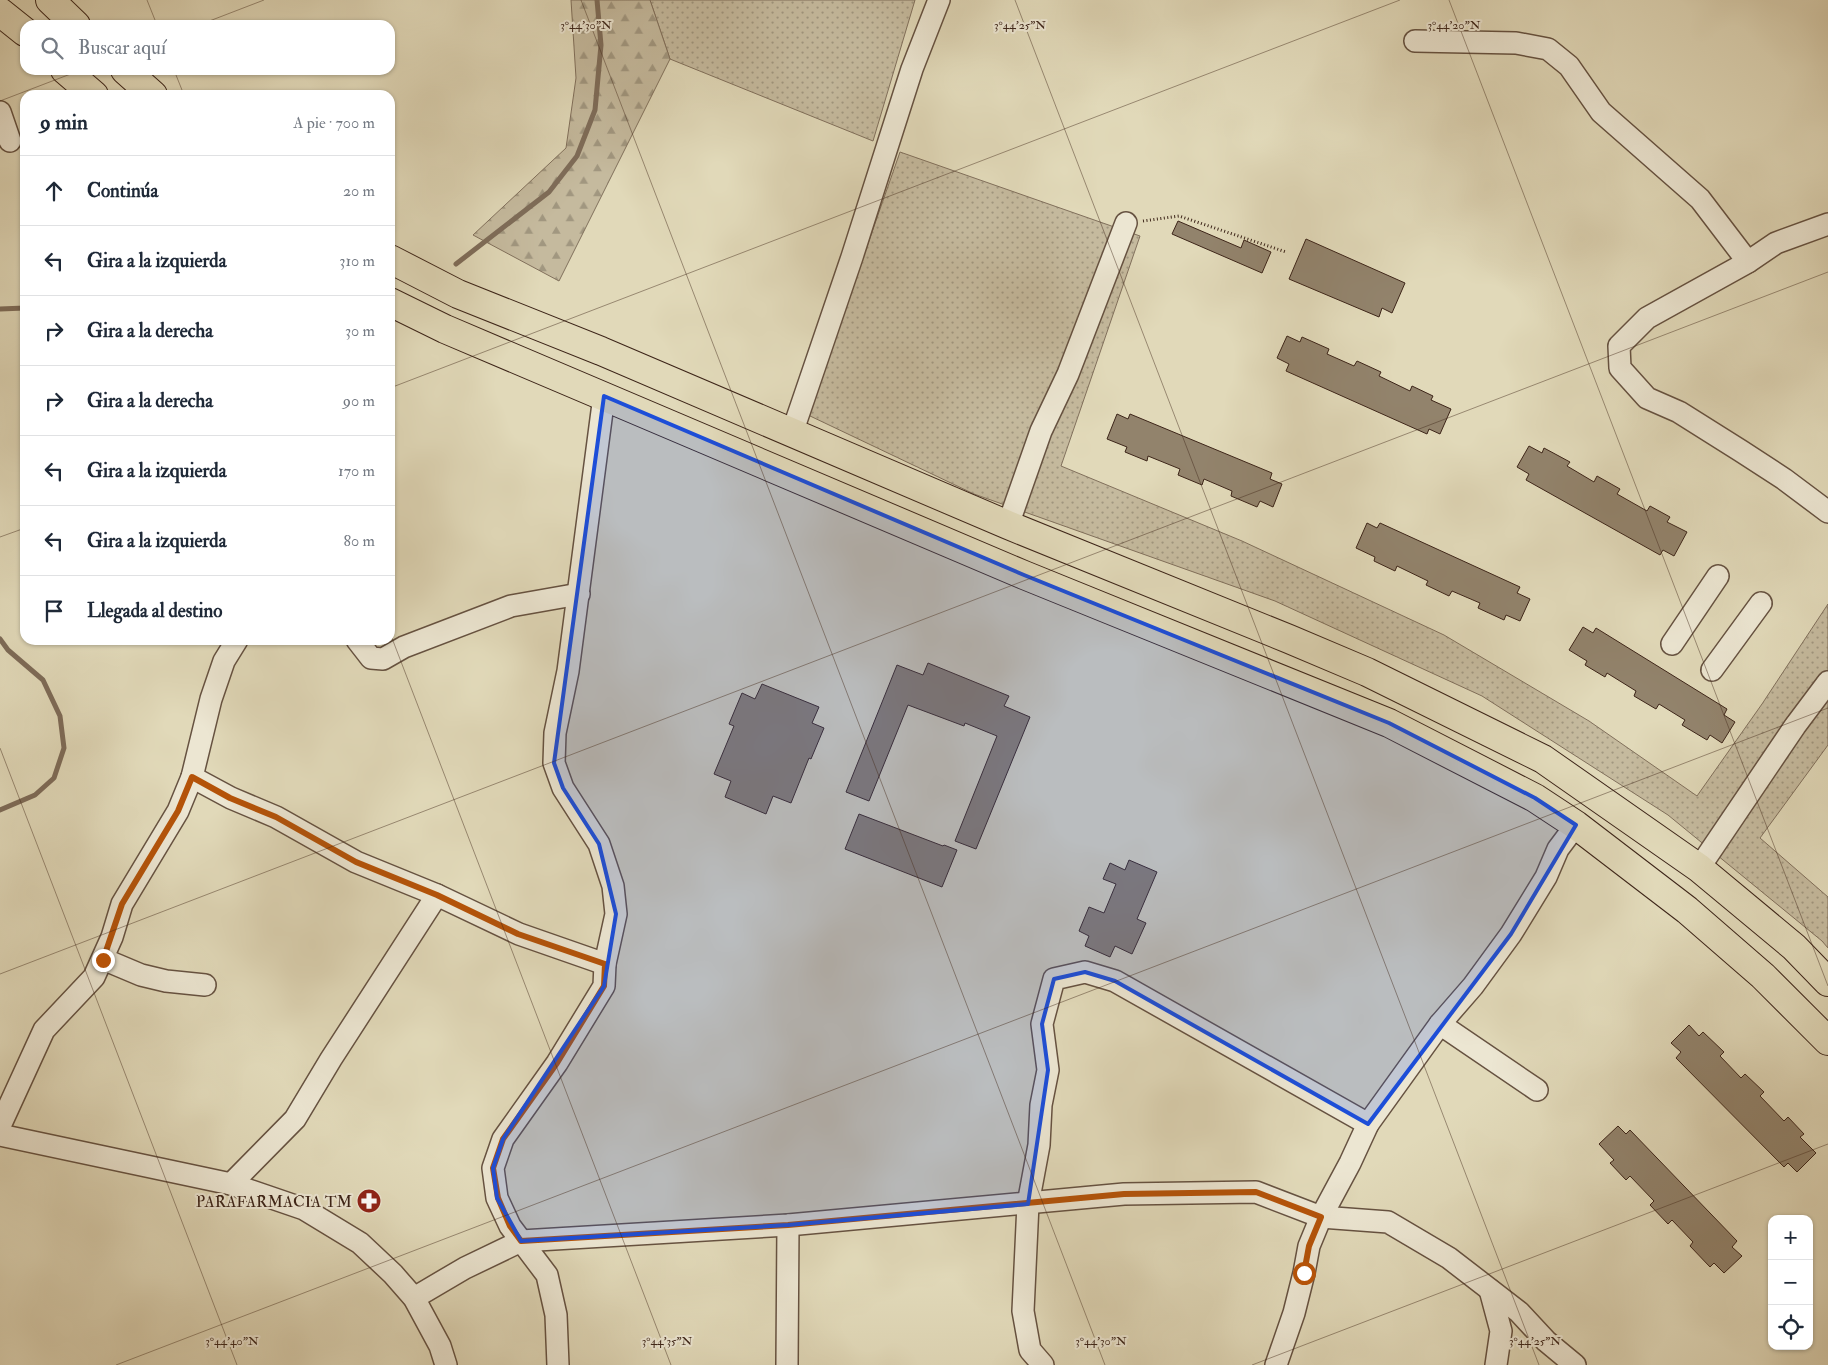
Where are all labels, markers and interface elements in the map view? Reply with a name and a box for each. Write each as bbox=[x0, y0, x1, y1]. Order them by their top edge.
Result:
text: 3°44'30"N bbox=[560, 18, 612, 33]
text: 3°44'25"N bbox=[994, 18, 1046, 33]
text: 3°44'20"N bbox=[1427, 18, 1481, 33]
search box bbox=[20, 20, 395, 75]
icon: search bbox=[38, 34, 66, 62]
text: Buscar aquí bbox=[78, 36, 166, 60]
text: 9 min bbox=[40, 109, 88, 136]
text: A pie · 700 m bbox=[293, 113, 375, 133]
icon: ahead bbox=[40, 177, 68, 205]
text: Continúa bbox=[87, 179, 158, 203]
text: 20 m bbox=[343, 181, 375, 201]
icon: left bbox=[40, 247, 68, 275]
text: Gira a la izquierda bbox=[87, 249, 226, 273]
text: 310 m bbox=[339, 251, 375, 271]
icon: right bbox=[40, 317, 68, 345]
text: Gira a la derecha bbox=[87, 319, 213, 343]
text: 30 m bbox=[345, 321, 375, 341]
icon: right bbox=[40, 387, 68, 415]
text: Gira a la derecha bbox=[87, 389, 213, 413]
text: 90 m bbox=[343, 391, 375, 411]
icon: left bbox=[40, 457, 68, 485]
text: Gira a la izquierda bbox=[87, 459, 226, 483]
text: 170 m bbox=[338, 461, 375, 481]
icon: left bbox=[40, 527, 68, 555]
text: Gira a la izquierda bbox=[87, 529, 226, 553]
text: 80 m bbox=[344, 531, 375, 551]
icon: arrive bbox=[40, 597, 68, 625]
text: Llegada al destino bbox=[87, 599, 222, 623]
route end bbox=[92, 949, 115, 972]
pharmacy icon: PARAFARMACIA TM bbox=[356, 1188, 382, 1214]
place label: PARAFARMACIA TM bbox=[196, 1192, 352, 1212]
map controls bbox=[1768, 1215, 1813, 1350]
button: + bbox=[1768, 1215, 1813, 1260]
button: − bbox=[1768, 1260, 1813, 1305]
route start bbox=[1293, 1262, 1316, 1285]
button: locate bbox=[1768, 1305, 1813, 1350]
text: 3°44'40"N bbox=[205, 1334, 259, 1349]
text: 3°44'35"N bbox=[642, 1334, 693, 1349]
text: 3°44'30"N bbox=[1075, 1334, 1127, 1349]
text: 3°44'25"N bbox=[1509, 1334, 1561, 1349]

